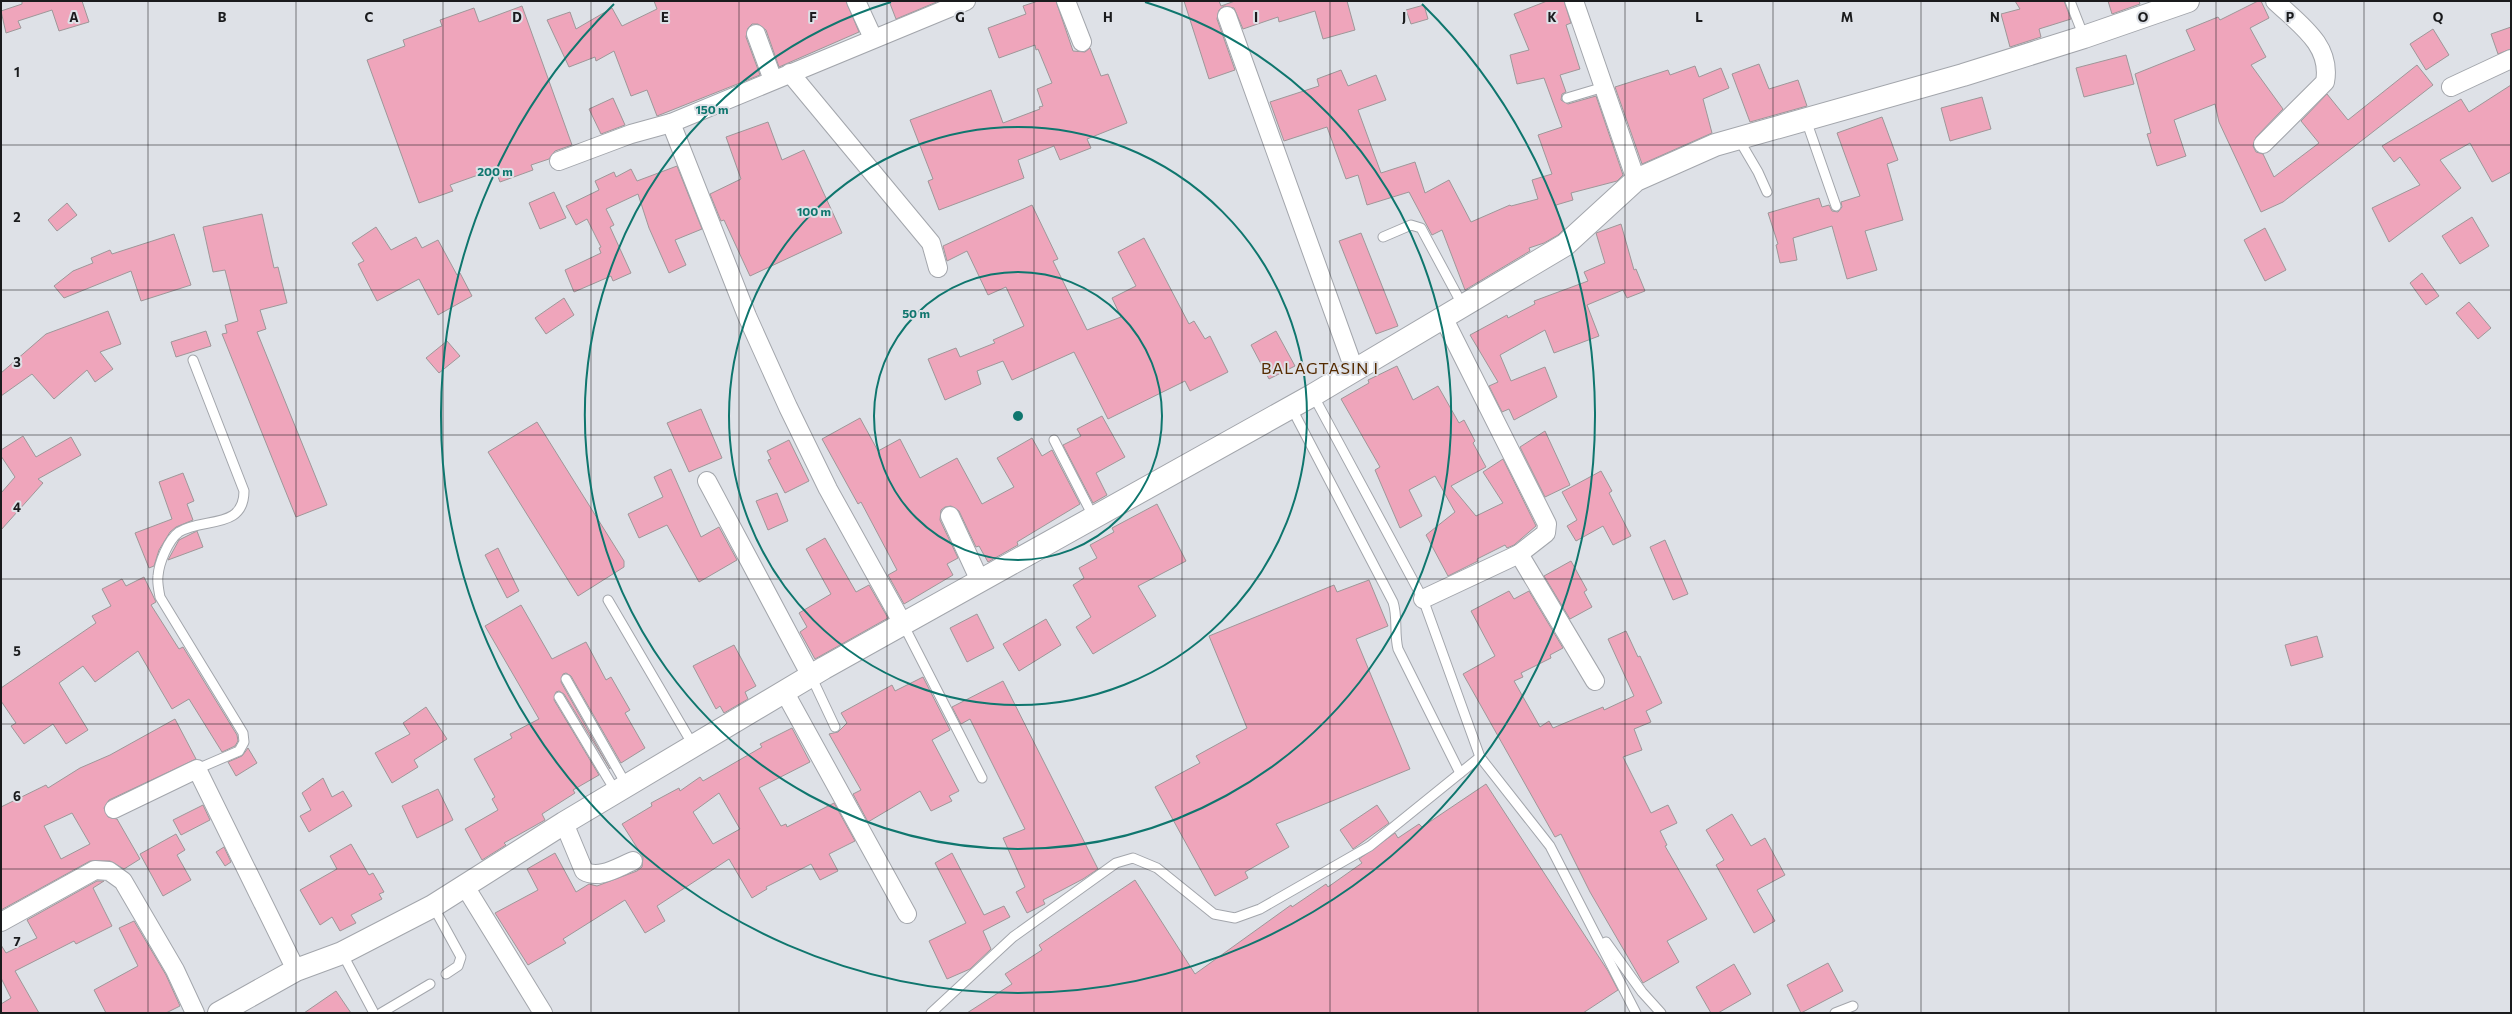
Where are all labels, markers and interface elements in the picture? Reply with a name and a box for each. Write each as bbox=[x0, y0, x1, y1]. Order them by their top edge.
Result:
text: A bbox=[69, 9, 79, 25]
text: B bbox=[218, 9, 227, 25]
text: C bbox=[365, 9, 374, 25]
text: D bbox=[512, 9, 522, 25]
text: E bbox=[661, 9, 669, 25]
text: F bbox=[809, 9, 817, 25]
text: G bbox=[955, 9, 965, 25]
text: H bbox=[1103, 9, 1113, 25]
text: I bbox=[1254, 9, 1258, 25]
text: J bbox=[1402, 9, 1406, 25]
text: K bbox=[1547, 9, 1557, 25]
text: L bbox=[1695, 9, 1703, 25]
text: M bbox=[1841, 9, 1853, 25]
text: N bbox=[1990, 9, 2000, 25]
text: O bbox=[2138, 9, 2149, 25]
text: P bbox=[2286, 9, 2295, 25]
text: Q bbox=[2433, 9, 2444, 25]
text: 1 bbox=[14, 64, 20, 80]
text: 150 m bbox=[695, 102, 729, 116]
text: 200 m bbox=[477, 164, 513, 178]
text: 100 m bbox=[797, 204, 831, 218]
text: 2 bbox=[13, 209, 21, 225]
text: 50 m bbox=[902, 306, 930, 320]
text: 3 bbox=[13, 354, 21, 370]
district label: BALAGTASIN I bbox=[1261, 358, 1379, 377]
centre of rings bbox=[1011, 409, 1025, 423]
text: 4 bbox=[13, 499, 21, 515]
text: 5 bbox=[13, 643, 21, 659]
text: 6 bbox=[13, 788, 21, 804]
text: 7 bbox=[13, 933, 21, 949]

